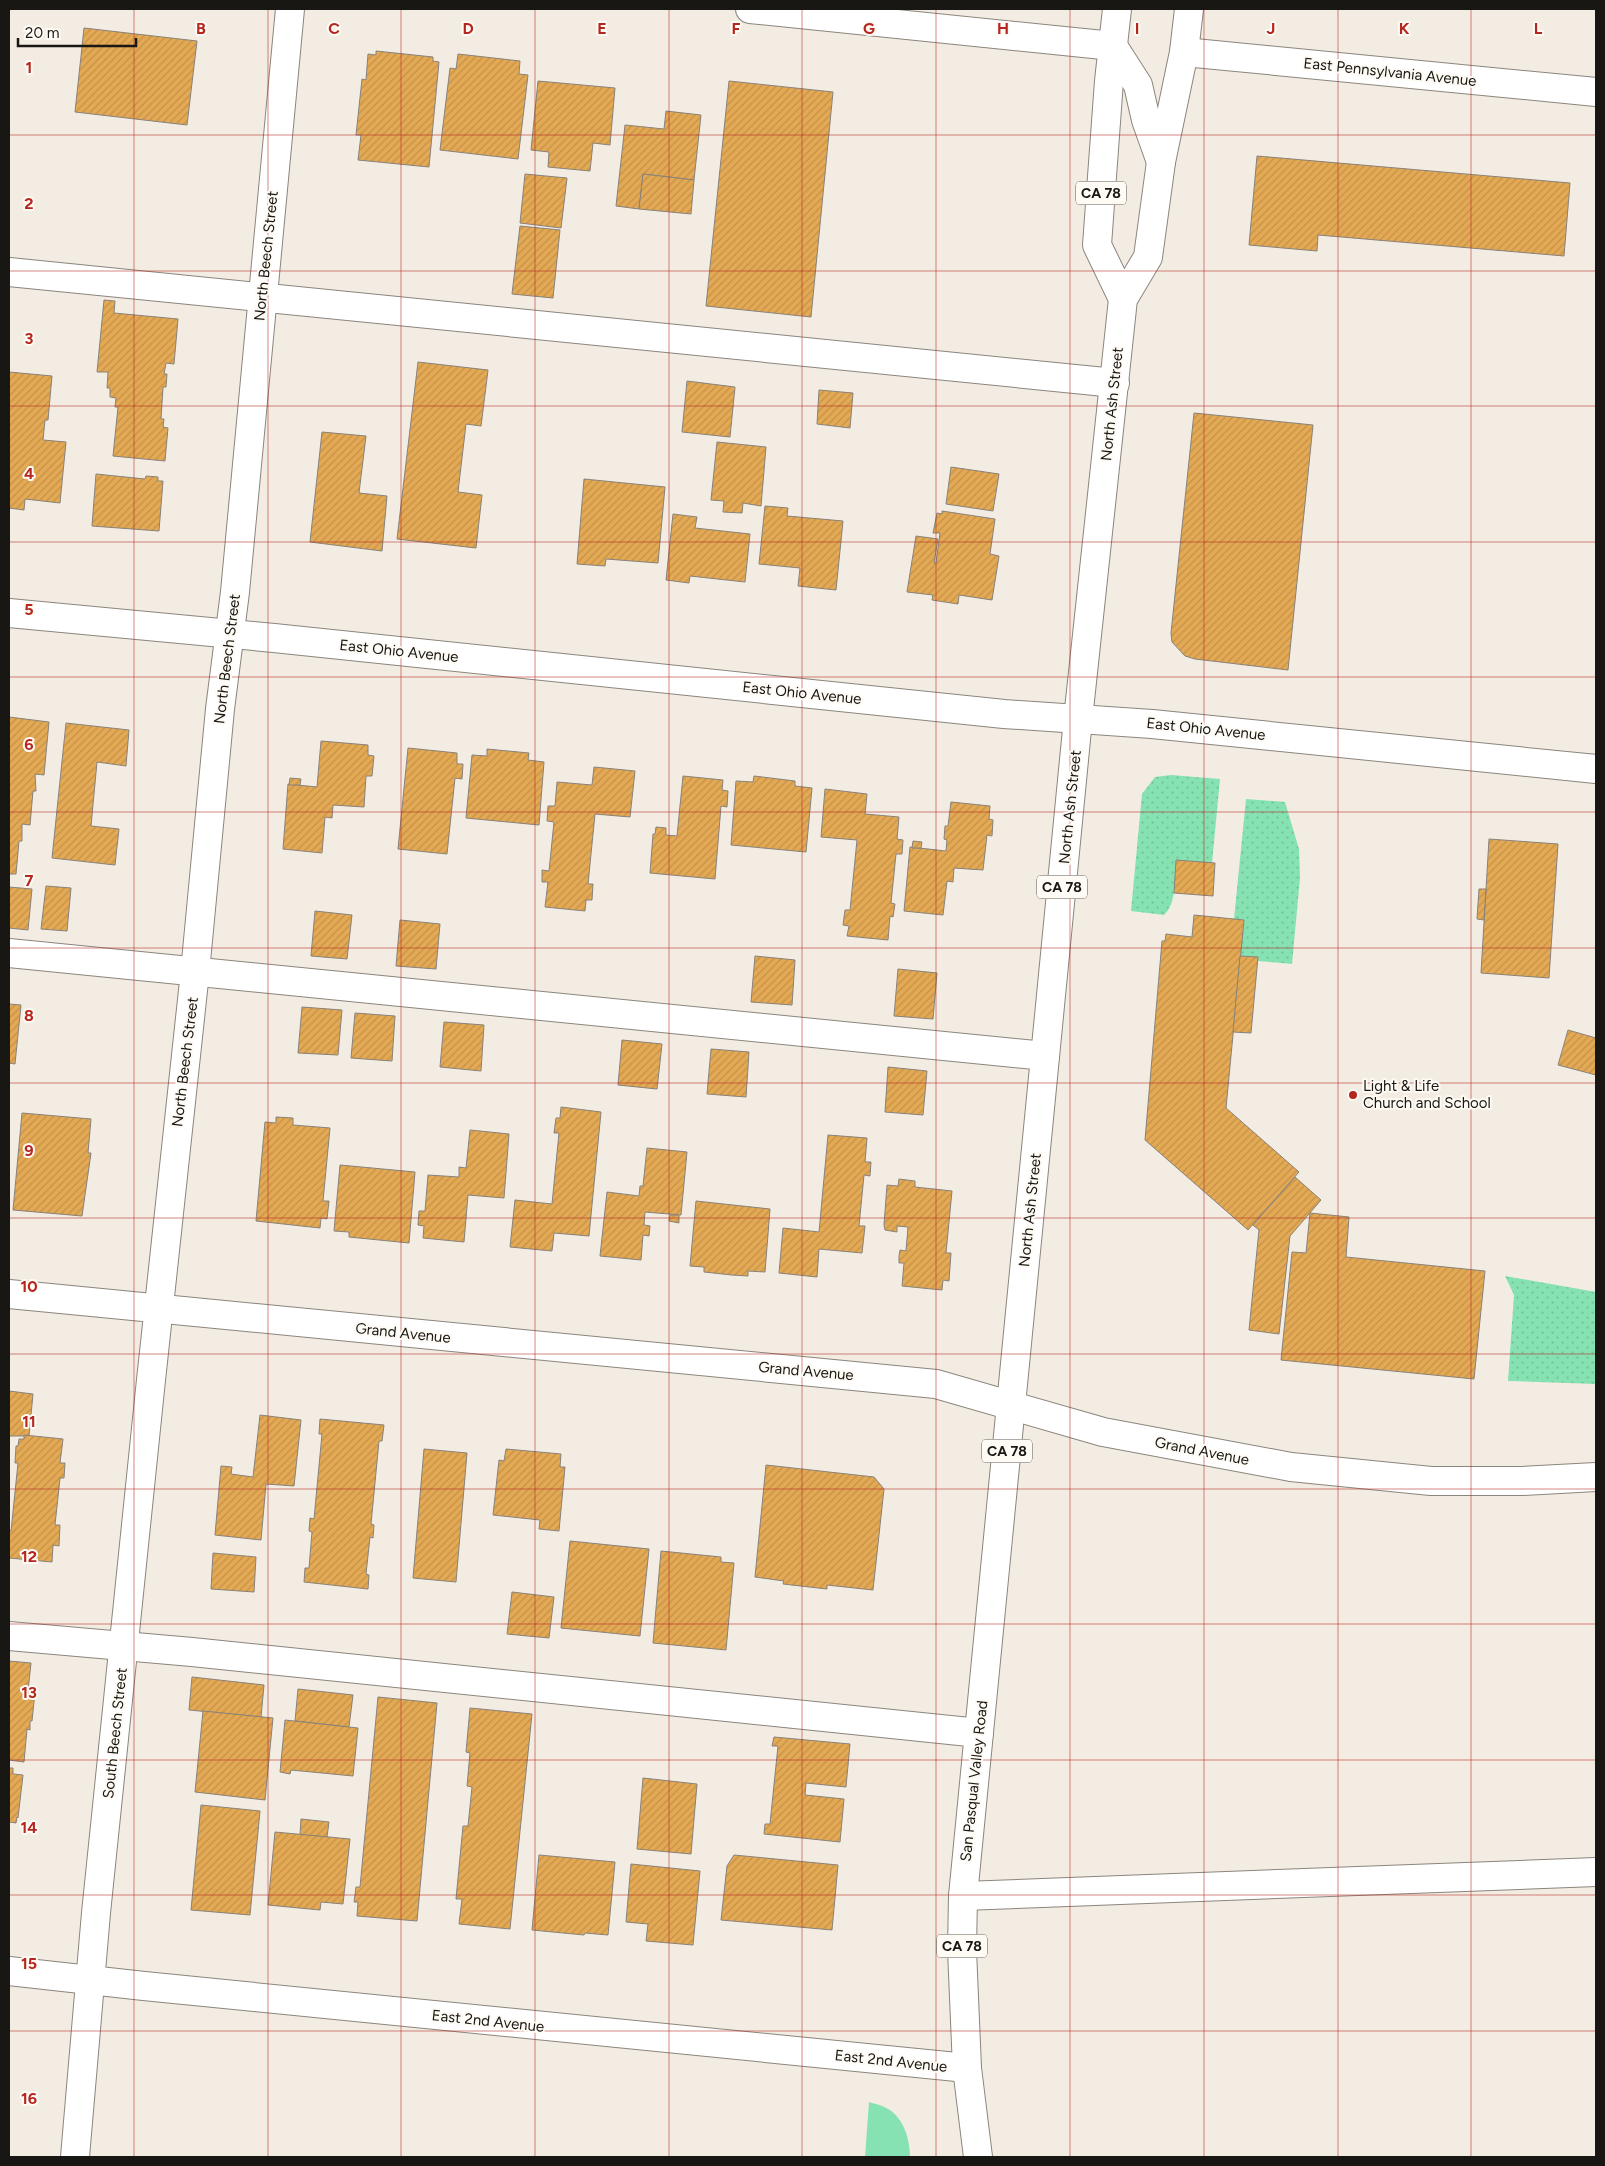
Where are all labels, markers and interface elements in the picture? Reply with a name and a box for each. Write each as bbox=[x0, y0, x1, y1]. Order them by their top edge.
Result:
scale bar bbox=[18, 15, 135, 47]
text: B bbox=[196, 19, 206, 38]
text: C bbox=[328, 19, 340, 38]
text: D bbox=[462, 19, 474, 38]
text: E bbox=[597, 19, 607, 38]
text: F bbox=[732, 19, 741, 38]
text: G bbox=[863, 19, 875, 38]
text: H bbox=[997, 19, 1009, 38]
text: I bbox=[1135, 19, 1139, 38]
text: J bbox=[1267, 19, 1275, 38]
text: K bbox=[1399, 19, 1410, 38]
text: L bbox=[1534, 19, 1543, 38]
text: 20 m bbox=[25, 24, 59, 42]
street label: East Pennsylvania Avenue bbox=[1303, 54, 1477, 90]
text: 1 bbox=[26, 58, 32, 77]
road number: CA 78 bbox=[1076, 182, 1126, 204]
street label: North Beech Street bbox=[250, 190, 282, 322]
text: 2 bbox=[24, 194, 34, 213]
text: 3 bbox=[25, 329, 34, 348]
street label: North Ash Street bbox=[1097, 346, 1127, 462]
text: 4 bbox=[24, 464, 34, 483]
street label: North Beech Street bbox=[210, 593, 244, 725]
text: 5 bbox=[24, 600, 34, 619]
street label: East Ohio Avenue bbox=[339, 636, 459, 666]
street label: East Ohio Avenue bbox=[742, 678, 862, 708]
street label: East Ohio Avenue bbox=[1146, 714, 1266, 744]
text: 6 bbox=[24, 735, 34, 754]
street label: North Ash Street bbox=[1055, 749, 1085, 865]
text: 7 bbox=[25, 871, 34, 890]
road number: CA 78 bbox=[1037, 876, 1087, 899]
street label: North Beech Street bbox=[168, 996, 202, 1128]
text: 8 bbox=[24, 1006, 34, 1025]
place label: Light & Life Church and School bbox=[1363, 1077, 1491, 1112]
marker: Light & Life Church and School bbox=[1347, 1089, 1359, 1101]
text: 9 bbox=[24, 1141, 34, 1160]
street label: North Ash Street bbox=[1015, 1152, 1045, 1268]
text: 10 bbox=[20, 1277, 38, 1296]
street label: Grand Avenue bbox=[354, 1319, 452, 1347]
street label: Grand Avenue bbox=[758, 1358, 854, 1384]
text: 11 bbox=[22, 1412, 36, 1431]
street label: Grand Avenue bbox=[1153, 1433, 1251, 1469]
road number: CA 78 bbox=[982, 1440, 1032, 1462]
text: 12 bbox=[21, 1547, 37, 1566]
street label: South Beech Street bbox=[99, 1666, 131, 1799]
text: 13 bbox=[21, 1683, 37, 1702]
street label: San Pasqual Valley Road bbox=[957, 1700, 991, 1862]
text: 14 bbox=[21, 1818, 37, 1837]
road number: CA 78 bbox=[937, 1934, 987, 1958]
text: 15 bbox=[21, 1954, 37, 1973]
street label: East 2nd Avenue bbox=[431, 2006, 545, 2036]
street label: East 2nd Avenue bbox=[834, 2046, 948, 2076]
text: 16 bbox=[21, 2089, 37, 2108]

